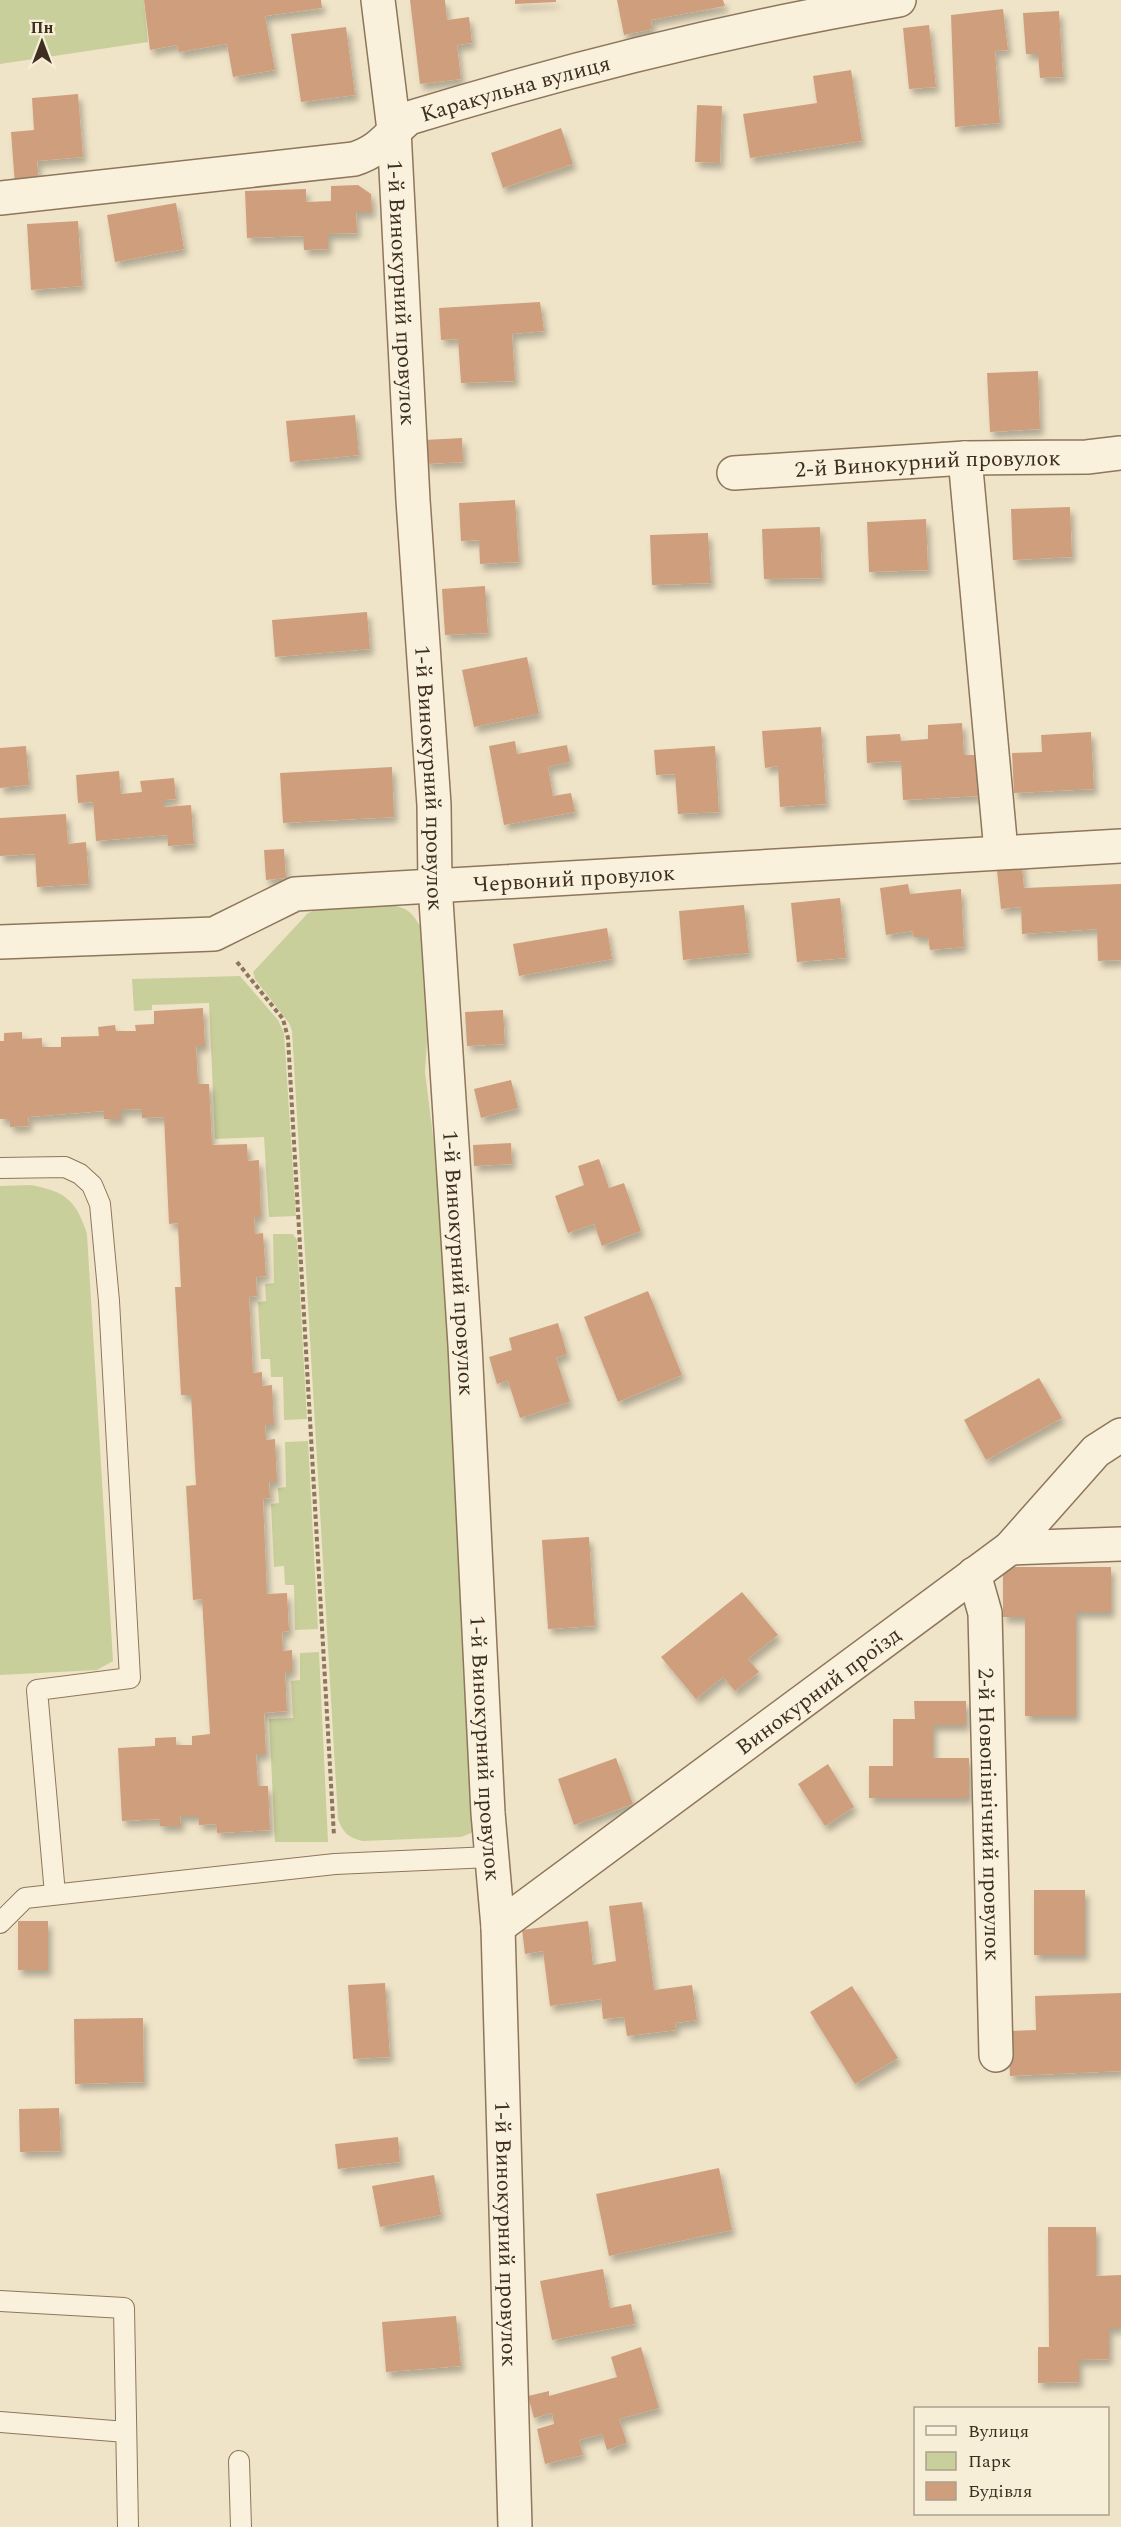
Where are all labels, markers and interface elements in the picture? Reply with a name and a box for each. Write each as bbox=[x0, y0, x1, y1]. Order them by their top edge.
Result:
north arrow bbox=[12, 12, 72, 72]
text: Пн bbox=[30, 16, 54, 40]
street label: Каракульна вулиця bbox=[417, 47, 614, 132]
street label: 1-й Винокурний провулок bbox=[378, 159, 424, 427]
street label: 2-й Винокурний провулок bbox=[794, 442, 1061, 487]
street label: 1-й Винокурний провулок bbox=[405, 644, 452, 912]
street label: Червоний провулок bbox=[472, 857, 676, 902]
street label: 1-й Винокурний провулок bbox=[433, 1129, 482, 1397]
street label: 1-й Винокурний провулок bbox=[460, 1615, 509, 1883]
street label: Винокурний проїзд bbox=[729, 1619, 909, 1764]
street label: 2-й Новопівнічний провулок bbox=[968, 1667, 1009, 1962]
street label: 1-й Винокурний провулок bbox=[485, 2100, 525, 2367]
legend bbox=[914, 2407, 1109, 2515]
text: Вулиця bbox=[968, 2418, 1029, 2445]
text: Парк bbox=[968, 2448, 1011, 2475]
text: Будівля bbox=[968, 2478, 1032, 2505]

